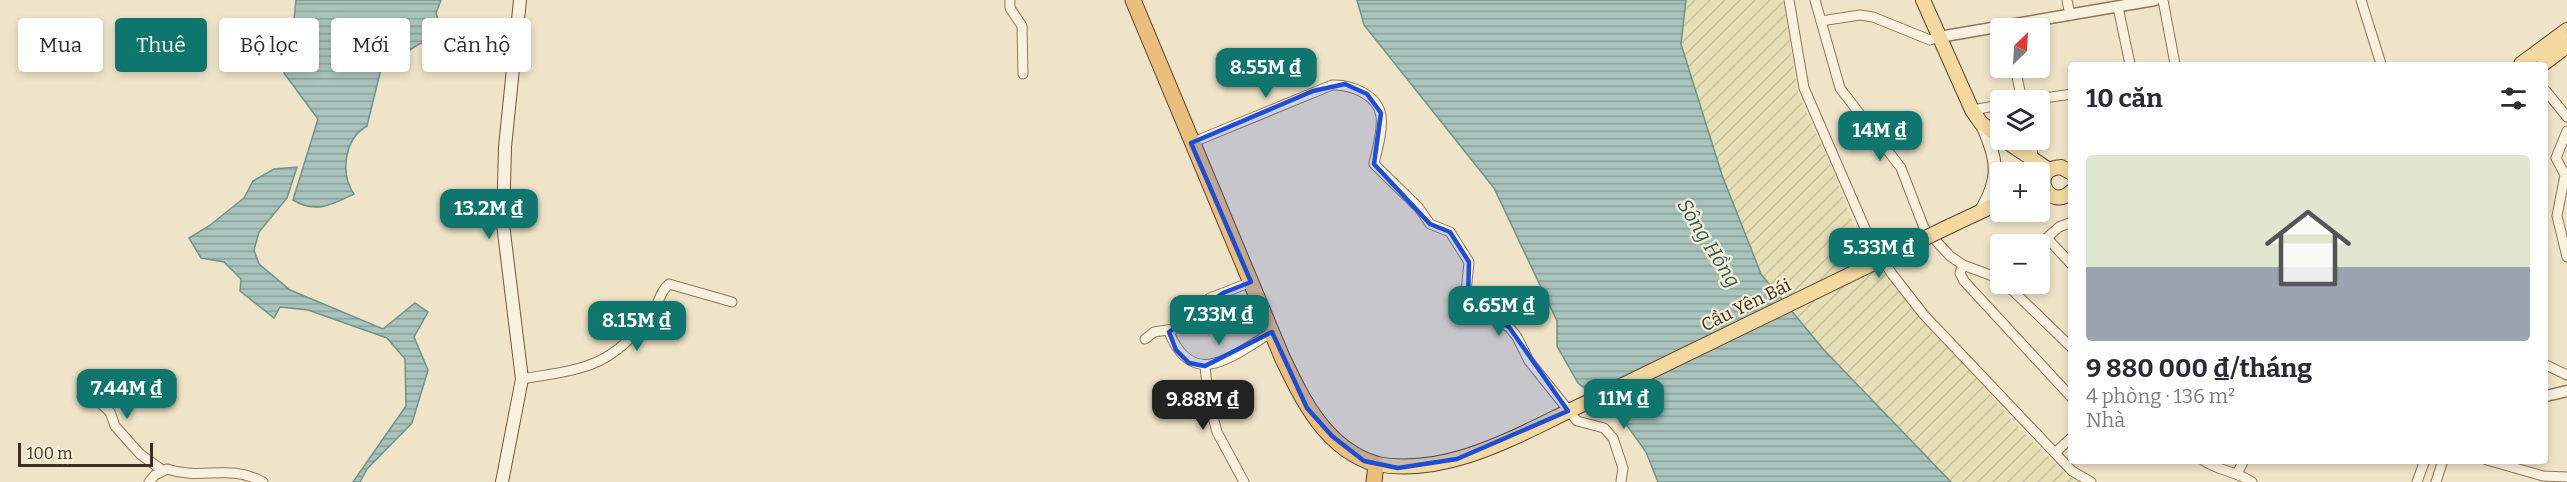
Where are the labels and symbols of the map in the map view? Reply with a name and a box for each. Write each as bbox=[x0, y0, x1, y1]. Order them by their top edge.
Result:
north arrow bbox=[1990, 18, 2050, 78]
pin: 8.55M ₫ bbox=[1211, 48, 1321, 99]
pin: 14M ₫ bbox=[1838, 111, 1922, 162]
pin: 13.2M ₫ bbox=[434, 189, 544, 240]
water label: Sông Hồng bbox=[1672, 194, 1746, 292]
pin: 5.33M ₫ bbox=[1824, 228, 1934, 279]
street label: Cầu Yên Bái bbox=[1697, 274, 1795, 336]
pin: 6.65M ₫ bbox=[1444, 286, 1554, 337]
pin: 7.33M ₫ bbox=[1164, 295, 1274, 346]
pin: 8.15M ₫ bbox=[582, 301, 692, 352]
pin: 7.44M ₫ bbox=[72, 369, 182, 420]
pin: 11M ₫ bbox=[1582, 379, 1666, 430]
pin: 9.88M ₫ bbox=[1148, 380, 1258, 431]
scale bar bbox=[18, 440, 153, 468]

